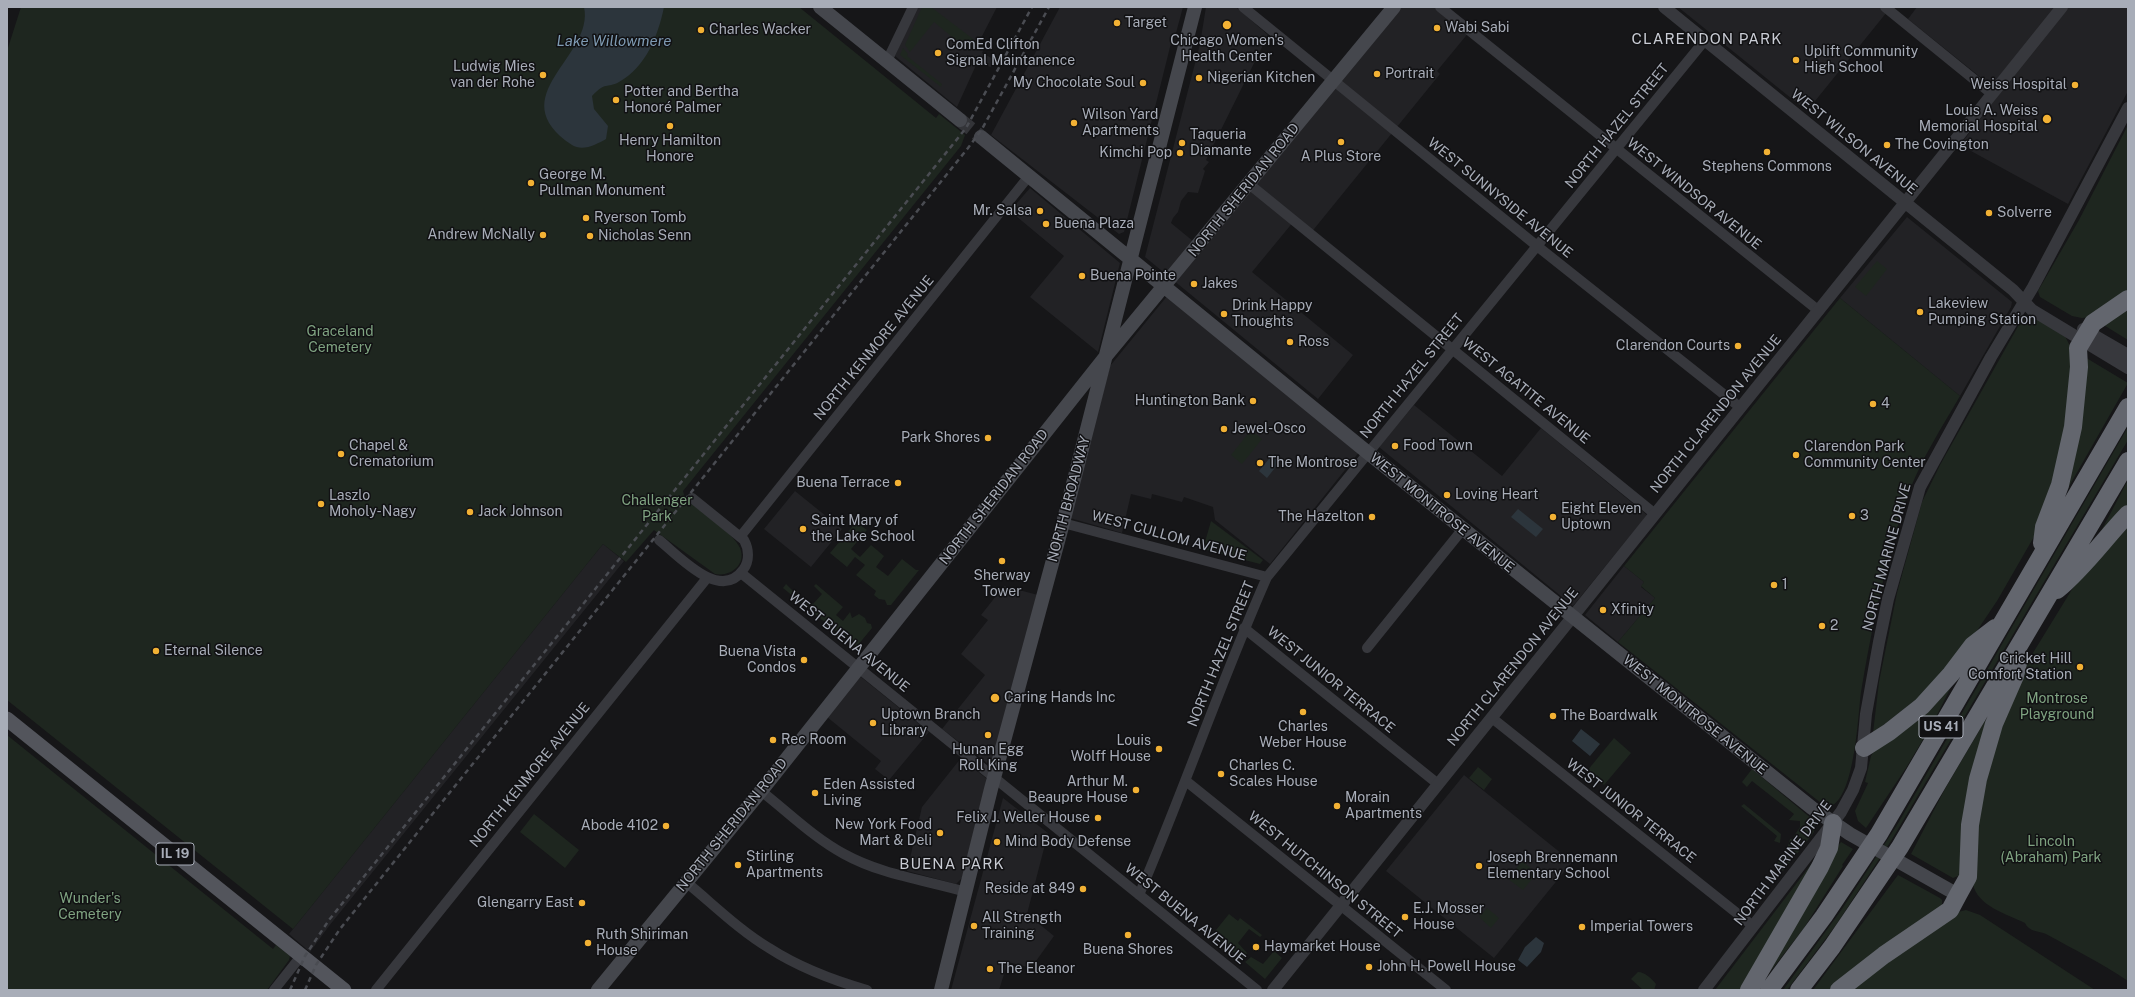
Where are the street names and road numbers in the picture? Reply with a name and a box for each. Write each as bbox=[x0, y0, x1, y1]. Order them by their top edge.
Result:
street label: NORTH HAZEL STREET bbox=[1562, 60, 1672, 192]
street label: WEST WILSON AVENUE bbox=[1788, 86, 1920, 198]
street label: NORTH SHERIDAN ROAD bbox=[1185, 120, 1303, 260]
street label: WEST SUNNYSIDE AVENUE bbox=[1424, 134, 1576, 262]
street label: WEST WINDSOR AVENUE bbox=[1623, 135, 1765, 253]
street label: NORTH KENMORE AVENUE bbox=[810, 272, 938, 424]
street label: NORTH HAZEL STREET bbox=[1357, 310, 1467, 442]
street label: NORTH CLARENDON AVENUE bbox=[1647, 331, 1785, 497]
street label: WEST AGATITE AVENUE bbox=[1459, 334, 1593, 448]
street label: NORTH SHERIDAN ROAD bbox=[936, 426, 1052, 568]
street label: NORTH BROADWAY bbox=[1044, 434, 1094, 564]
street label: WEST MONTROSE AVENUE bbox=[1366, 450, 1518, 576]
street label: NORTH MARINE DRIVE bbox=[1859, 481, 1915, 633]
street label: WEST CULLOM AVENUE bbox=[1090, 507, 1248, 565]
street label: NORTH HAZEL STREET bbox=[1184, 579, 1258, 729]
street label: NORTH CLARENDON AVENUE bbox=[1444, 584, 1582, 750]
street label: WEST BUENA AVENUE bbox=[785, 588, 913, 696]
street label: WEST JUNIOR TERRACE bbox=[1264, 623, 1398, 737]
street label: WEST MONTROSE AVENUE bbox=[1619, 652, 1771, 778]
street label: NORTH KENMORE AVENUE bbox=[466, 699, 594, 851]
road number: US 41 bbox=[1919, 716, 1963, 738]
street label: NORTH SHERIDAN ROAD bbox=[673, 755, 791, 895]
street label: WEST JUNIOR TERRACE bbox=[1563, 755, 1699, 867]
street label: NORTH MARINE DRIVE bbox=[1730, 797, 1836, 929]
street label: WEST HUTCHINSON STREET bbox=[1245, 808, 1405, 942]
road number: IL 19 bbox=[156, 843, 194, 865]
street label: WEST BUENA AVENUE bbox=[1121, 860, 1249, 968]

